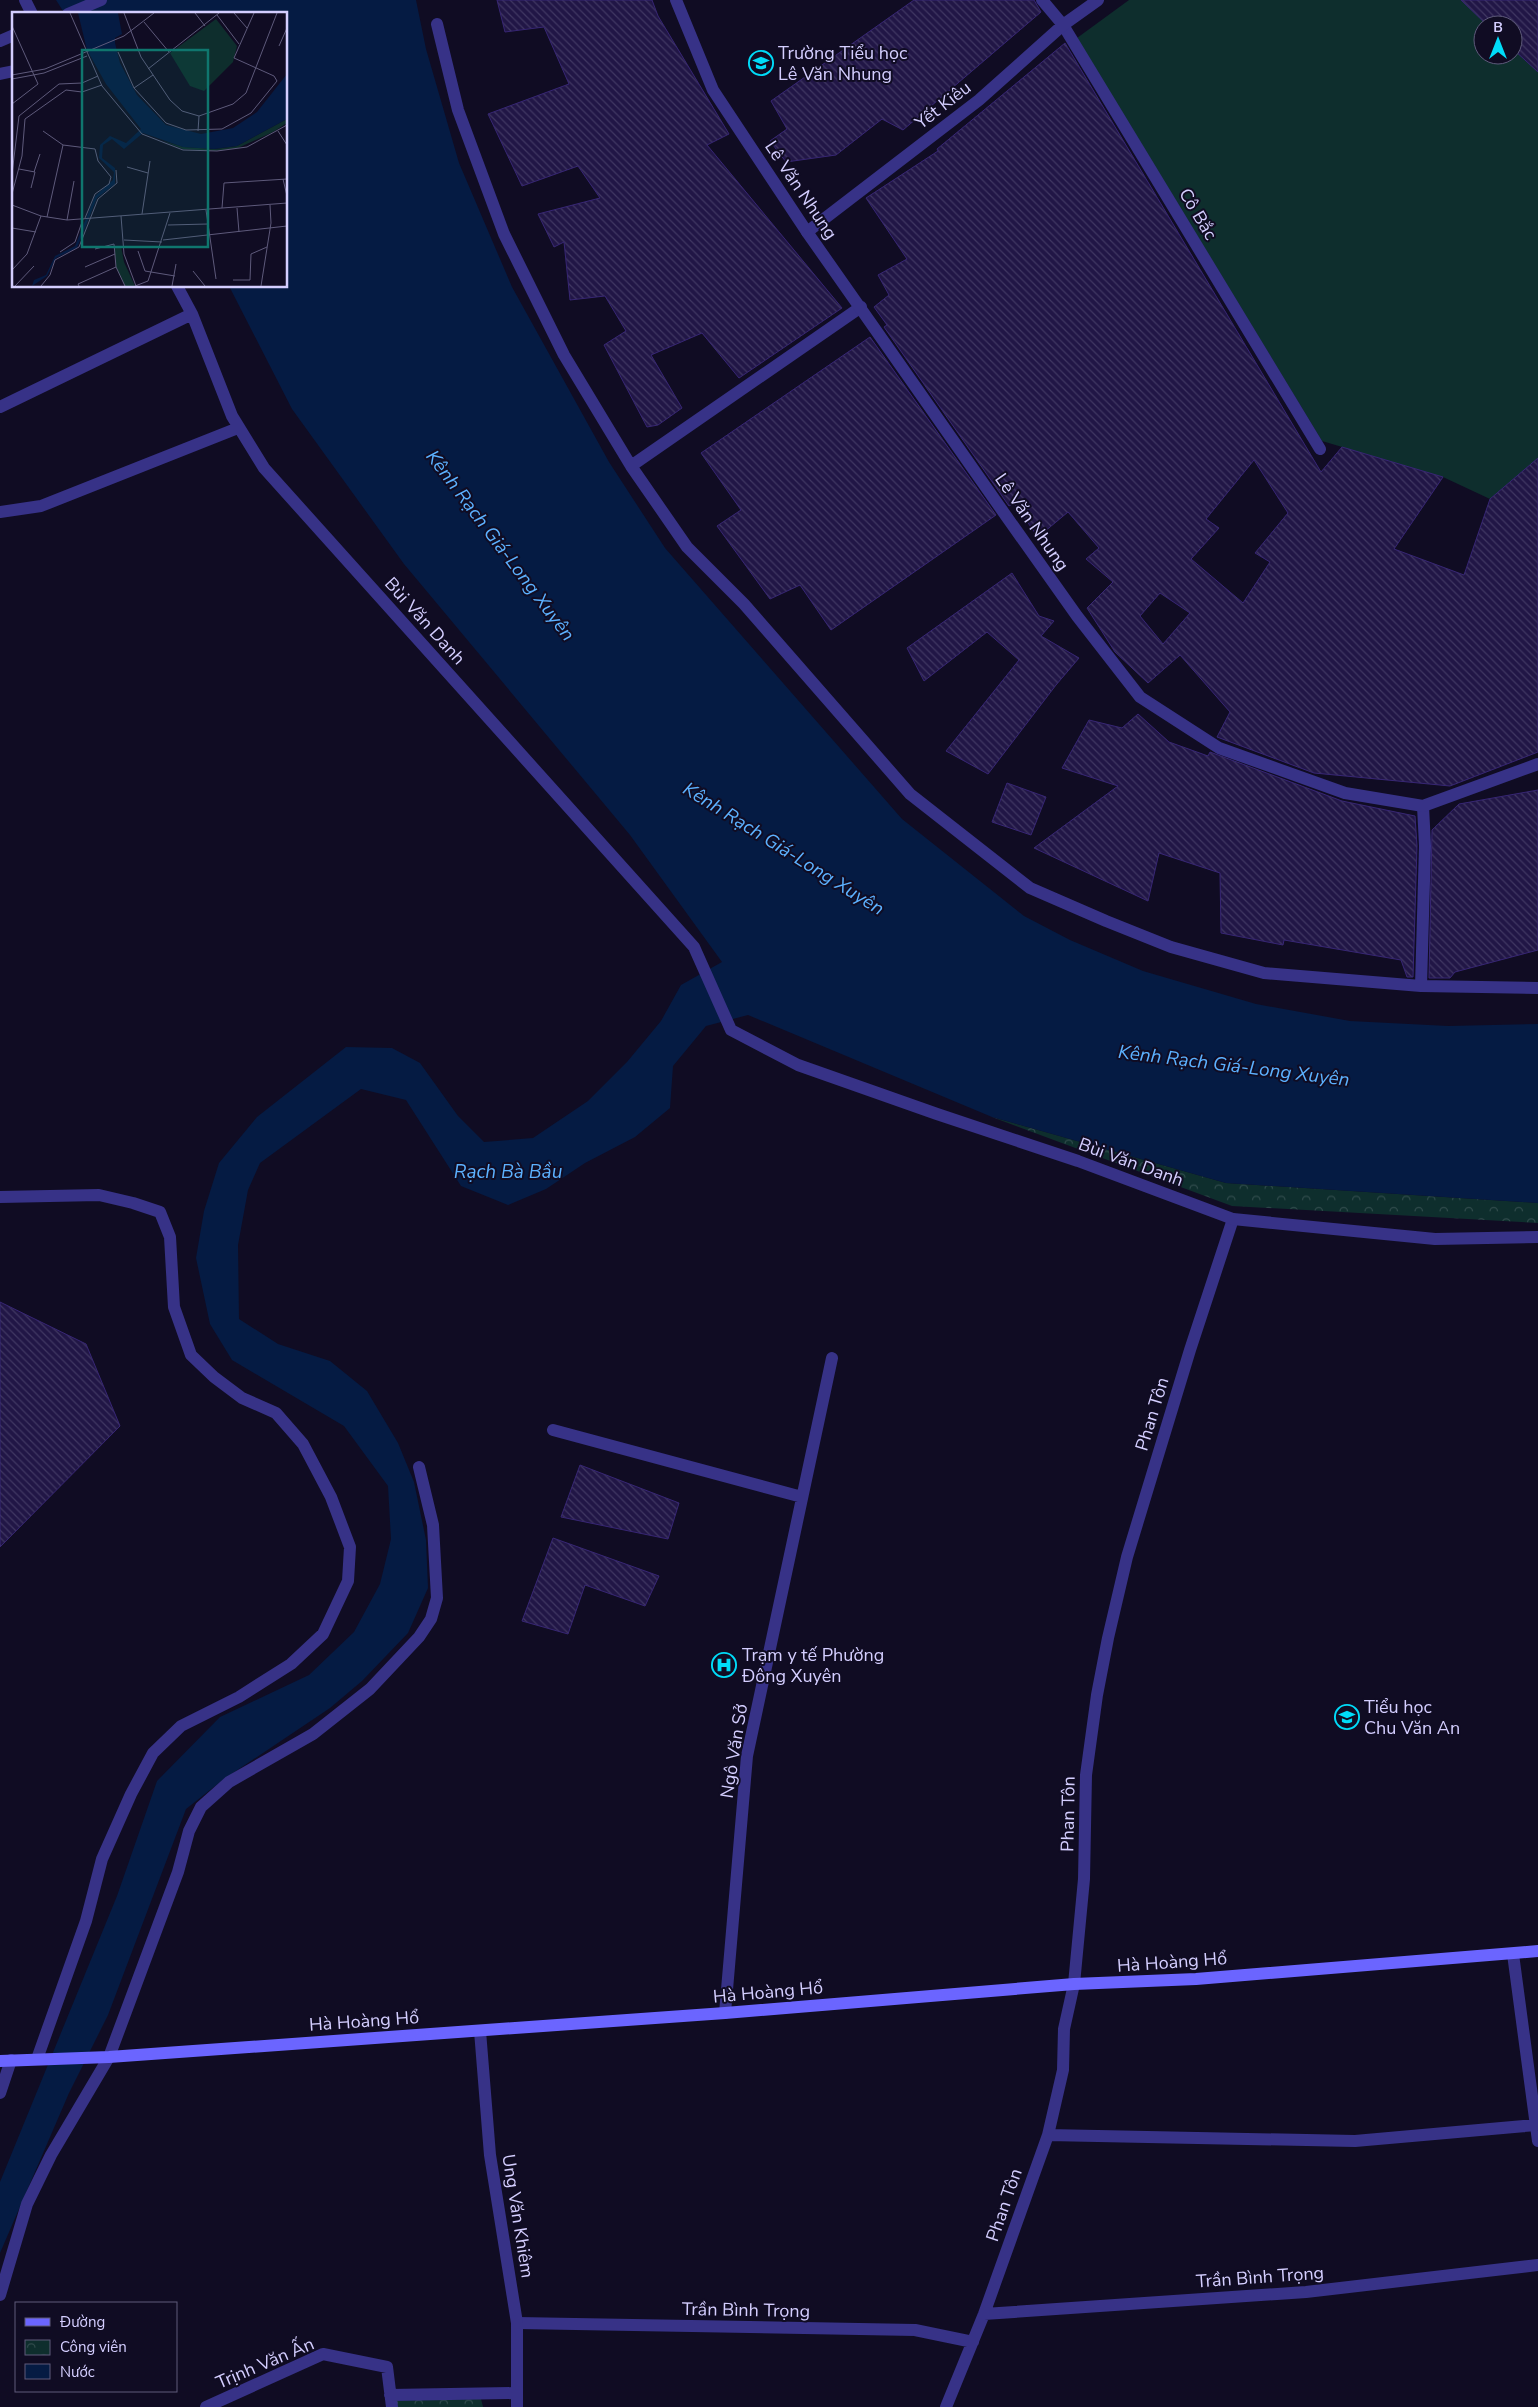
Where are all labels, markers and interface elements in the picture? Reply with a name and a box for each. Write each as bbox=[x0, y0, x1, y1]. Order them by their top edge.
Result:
inset map bbox=[12, 12, 288, 288]
north arrow bbox=[1473, 15, 1523, 65]
text: B bbox=[1493, 18, 1503, 37]
place label: Trường Tiểu học Lê Văn Nhung bbox=[778, 41, 907, 86]
school or university icon: Trường Tiểu học Lê Văn Nhung bbox=[748, 50, 774, 76]
street label: Yết Kiêu bbox=[909, 76, 976, 135]
street label: Lê Văn Nhung bbox=[759, 136, 843, 244]
street label: Cô Bắc bbox=[1173, 184, 1223, 244]
water label: Kênh Rạch Giá-Long Xuyên bbox=[420, 445, 581, 646]
street label: Lê Văn Nhung bbox=[989, 468, 1075, 576]
street label: Bùi Văn Danh bbox=[379, 572, 471, 670]
water label: Kênh Rạch Giá-Long Xuyên bbox=[678, 776, 889, 922]
water label: Kênh Rạch Giá-Long Xuyên bbox=[1117, 1039, 1351, 1093]
street label: Bùi Văn Danh bbox=[1075, 1132, 1187, 1192]
water label: Rạch Bà Bầu bbox=[454, 1159, 562, 1185]
street label: Phan Tôn bbox=[1129, 1374, 1175, 1454]
place label: Trạm y tế Phường Đông Xuyên bbox=[741, 1643, 884, 1688]
hospital icon: Trạm y tế Phường Đông Xuyên bbox=[711, 1652, 737, 1678]
place label: Tiểu học Chu Văn An bbox=[1364, 1695, 1460, 1740]
street label: Ngô Văn Sở bbox=[715, 1702, 753, 1800]
school or university icon: Tiểu học Chu Văn An bbox=[1334, 1704, 1360, 1730]
street label: Phan Tôn bbox=[1055, 1776, 1081, 1852]
street label: Hà Hoàng Hổ bbox=[1116, 1946, 1228, 1978]
street label: Hà Hoàng Hổ bbox=[712, 1975, 824, 2009]
street label: Hà Hoàng Hổ bbox=[308, 2005, 420, 2037]
street label: Ung Văn Khiêm bbox=[496, 2152, 540, 2280]
street label: Phan Tôn bbox=[980, 2165, 1028, 2245]
street label: Trần Bình Trọng bbox=[1195, 2261, 1325, 2293]
street label: Trần Bình Trọng bbox=[682, 2297, 810, 2323]
legend bbox=[15, 2302, 178, 2392]
text: Đường bbox=[59, 2312, 105, 2332]
street label: Trịnh Văn Ấn bbox=[212, 2331, 318, 2394]
text: Công viên bbox=[60, 2337, 127, 2357]
text: Nước bbox=[60, 2362, 95, 2382]

